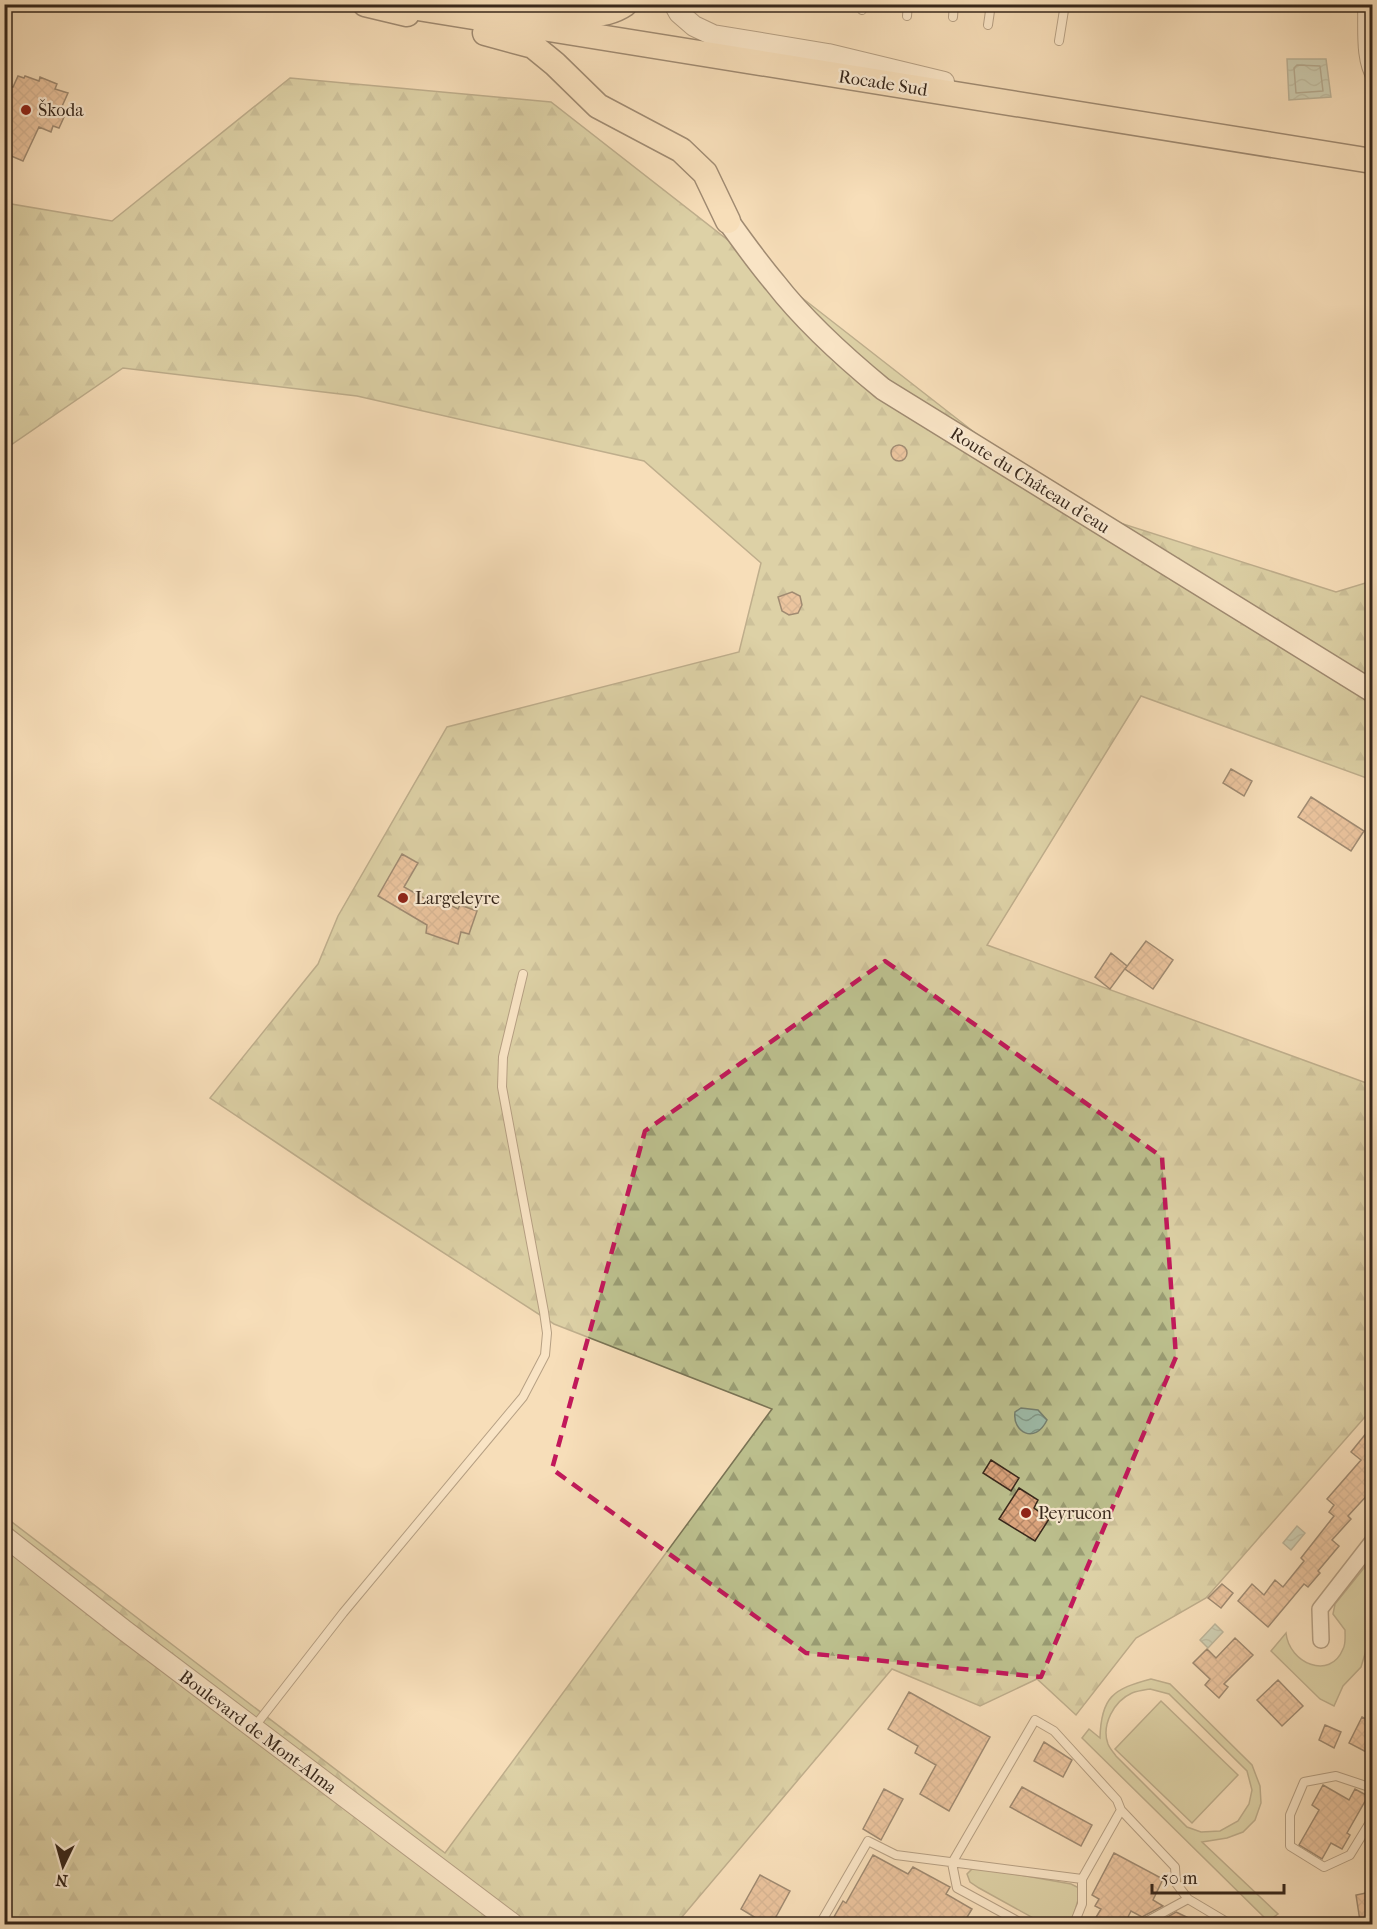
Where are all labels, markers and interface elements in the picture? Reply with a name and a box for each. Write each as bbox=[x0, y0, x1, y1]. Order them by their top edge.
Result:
street label: Rocade Sud bbox=[837, 66, 929, 101]
place label: Škoda bbox=[38, 98, 84, 121]
marker: Škoda bbox=[19, 103, 33, 117]
street label: Route du Château d'eau bbox=[946, 423, 1113, 538]
place label: Largeleyre bbox=[415, 888, 500, 909]
marker: Largeleyre bbox=[396, 891, 410, 905]
place label: Peyrucon bbox=[1038, 1503, 1112, 1524]
marker: Peyrucon bbox=[1019, 1506, 1033, 1520]
street label: Boulevard de Mont-Alma bbox=[175, 1666, 341, 1799]
north arrow bbox=[33, 1836, 93, 1896]
scale bar bbox=[1152, 1857, 1284, 1895]
text: 50 m bbox=[1161, 1868, 1198, 1889]
text: N bbox=[54, 1870, 69, 1890]

